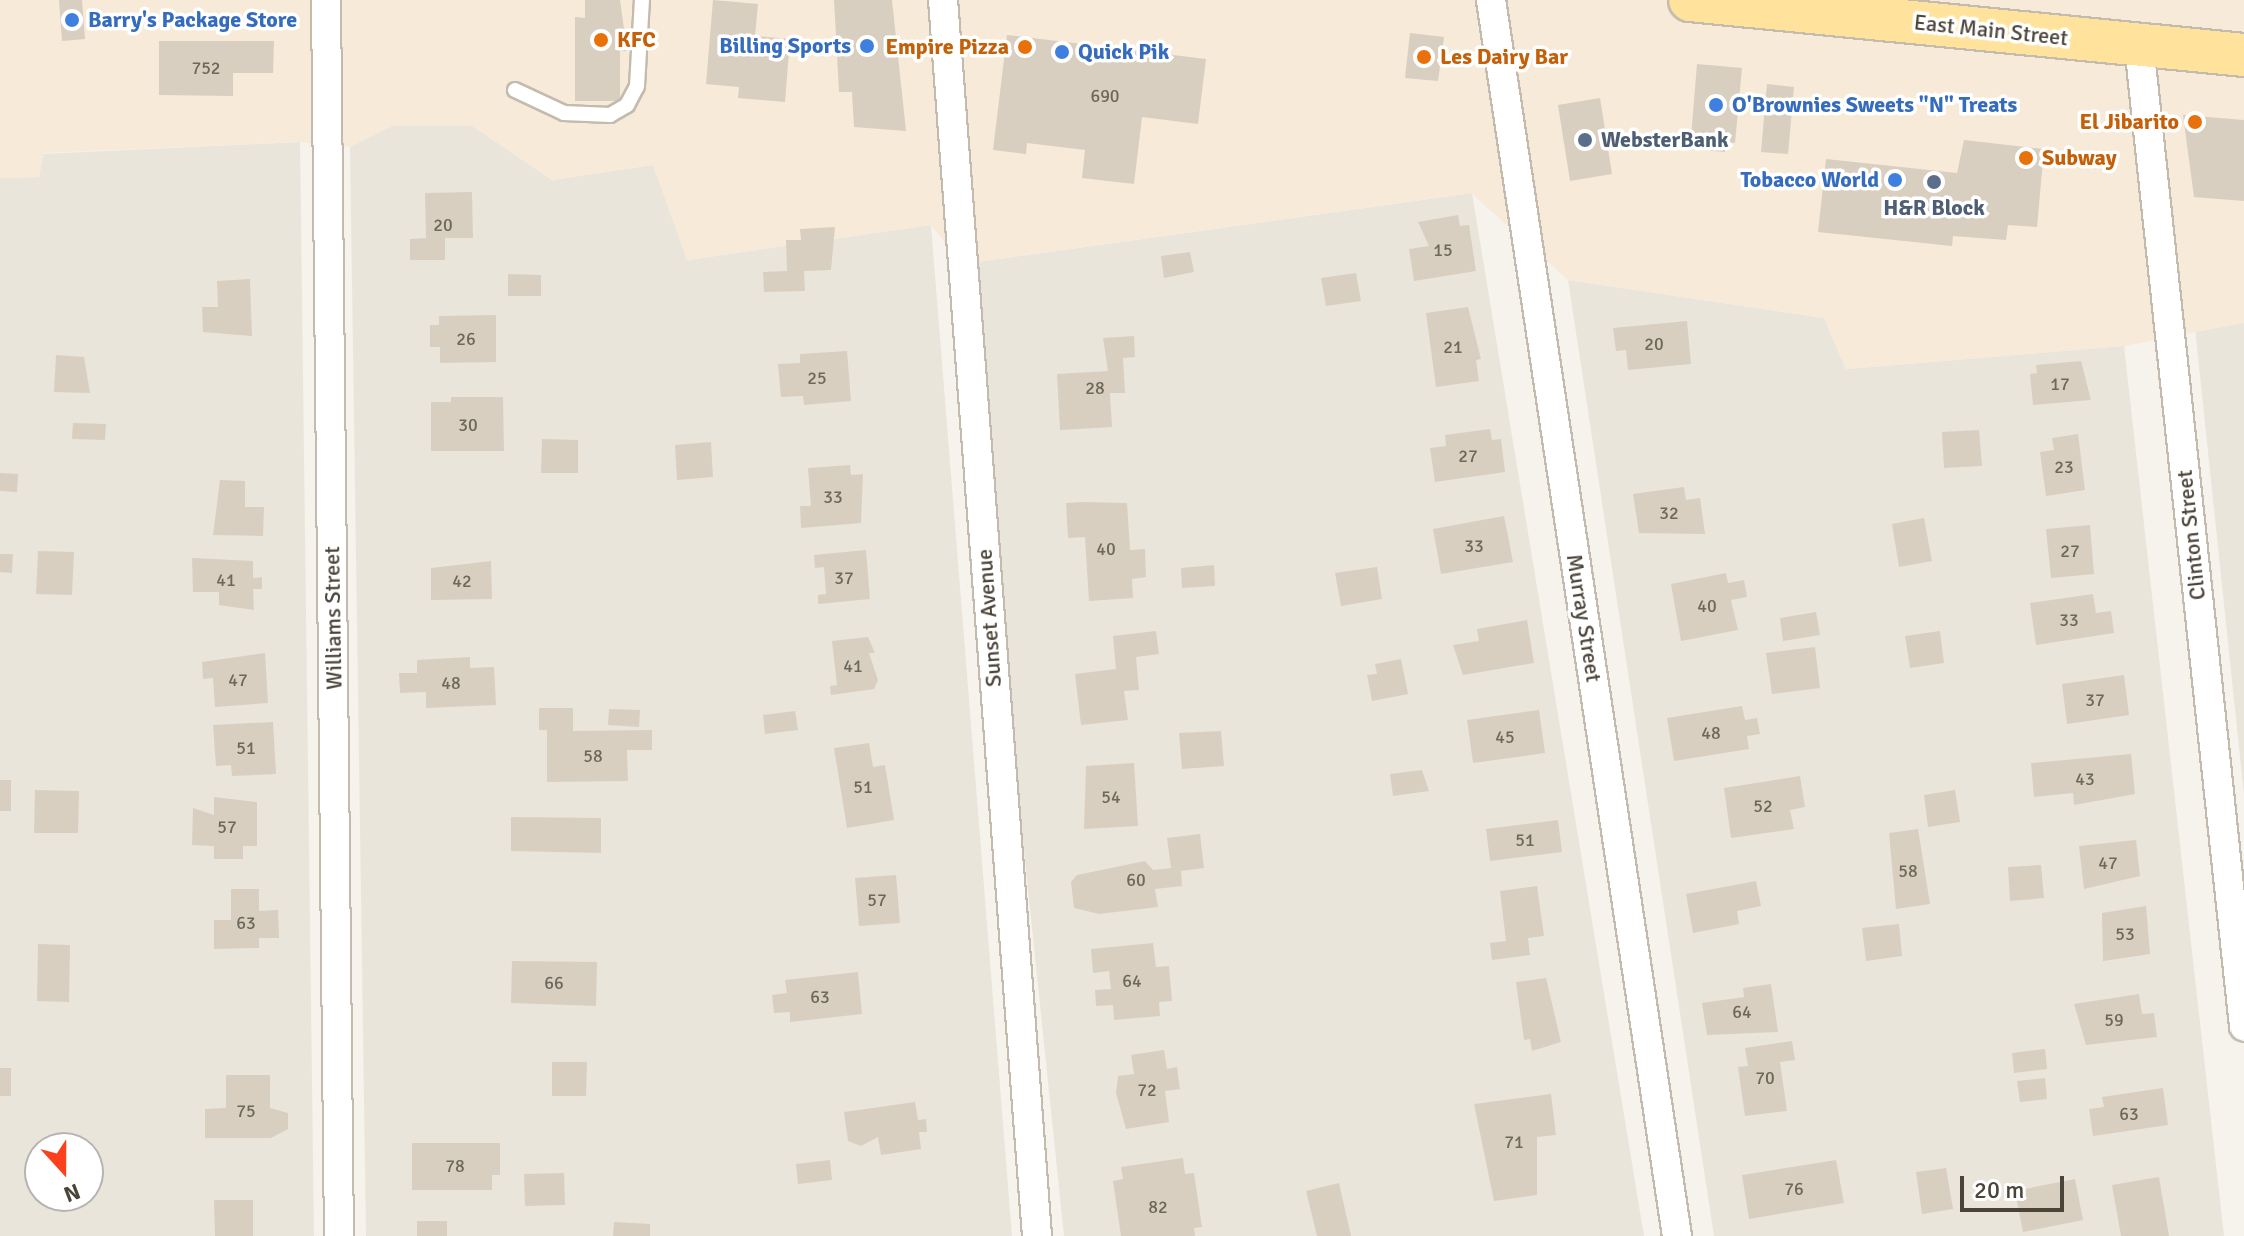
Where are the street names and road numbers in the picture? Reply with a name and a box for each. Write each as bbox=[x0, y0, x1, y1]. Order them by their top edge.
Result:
street label: East Main Street bbox=[1913, 9, 2069, 51]
street label: Clinton Street bbox=[2171, 469, 2211, 601]
street label: Williams Street bbox=[319, 546, 347, 690]
street label: Sunset Avenue bbox=[971, 548, 1007, 688]
street label: Murray Street bbox=[1561, 552, 1607, 684]

